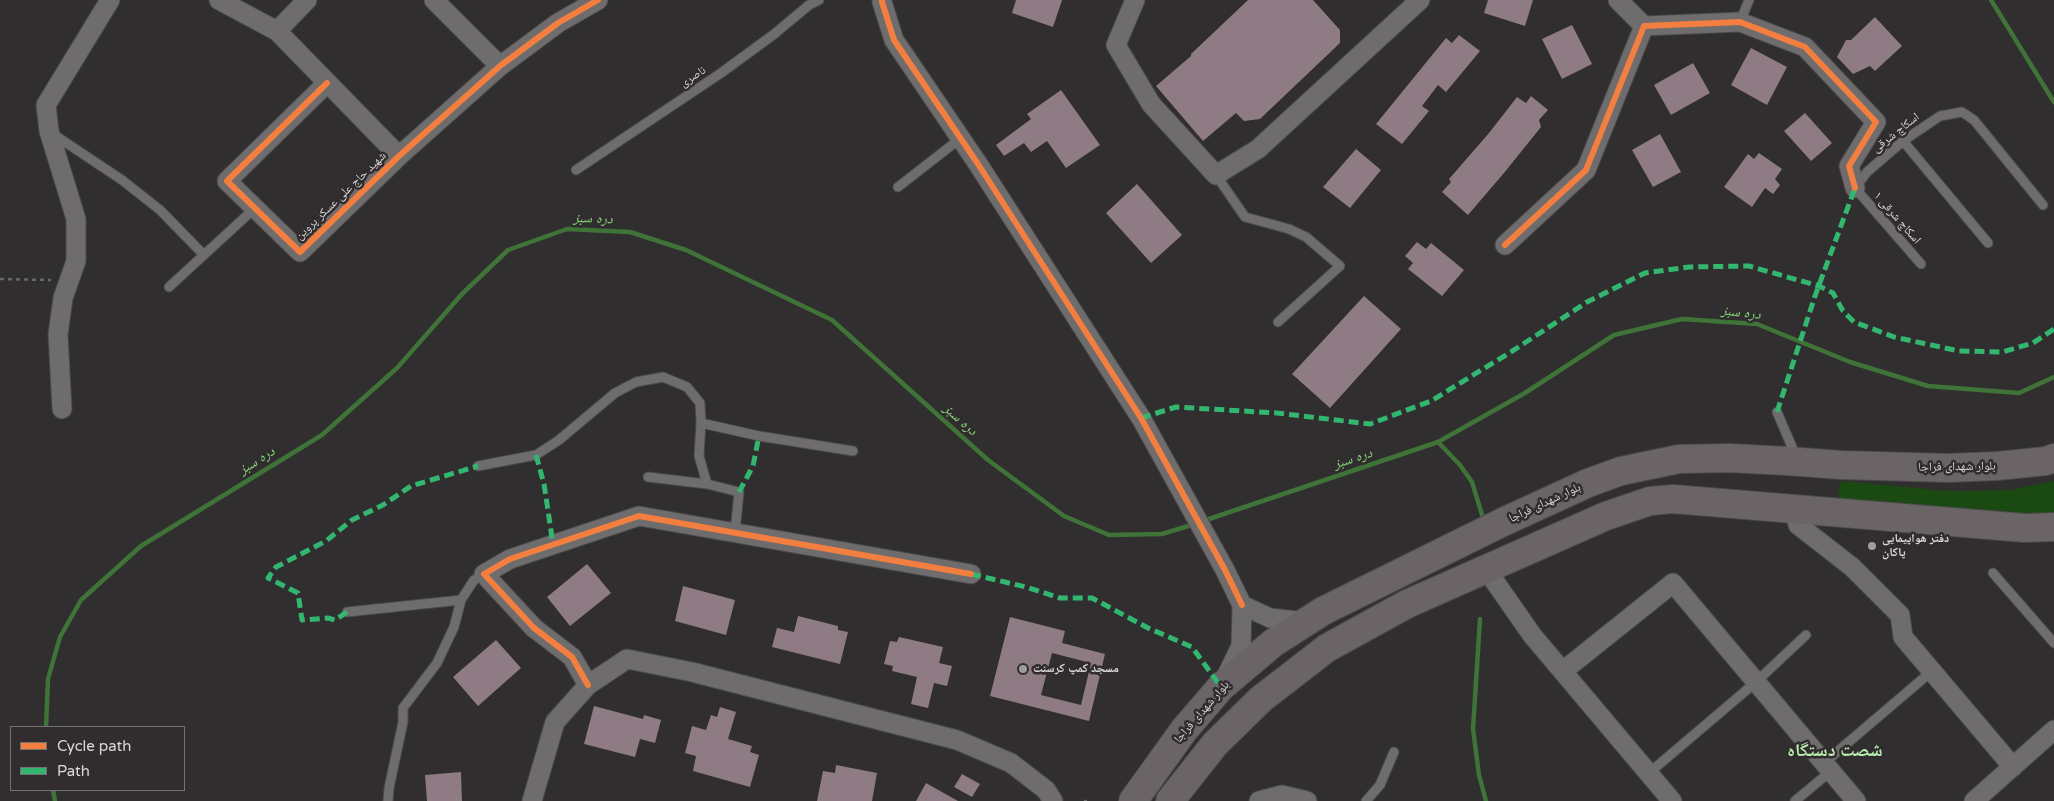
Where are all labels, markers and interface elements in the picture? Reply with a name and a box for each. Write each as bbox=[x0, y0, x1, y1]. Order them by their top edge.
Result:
street label: ناصری bbox=[677, 63, 709, 91]
street label: اسکاچ شرقی bbox=[1869, 110, 1923, 156]
street label: شهید حاج علی عسکر پروین bbox=[293, 149, 389, 243]
street label: اسکاچ شرقی ۱ bbox=[1870, 189, 1924, 247]
water label: دره سبز bbox=[573, 210, 613, 228]
water label: دره سبز bbox=[1720, 302, 1762, 324]
water label: دره سبز bbox=[940, 401, 980, 439]
water label: دره سبز bbox=[236, 443, 278, 479]
water label: دره سبز bbox=[1332, 445, 1374, 473]
street label: بلوار شهدای فراجا bbox=[1918, 459, 1996, 475]
street label: بلوار شهدای فراجا bbox=[1507, 480, 1583, 526]
place label: دفتر هواپیمایی پاکان bbox=[1882, 532, 1949, 560]
marker: دفتر هواپیمایی پاکان bbox=[1866, 540, 1878, 552]
place label: مسجد کمپ کرسنت bbox=[1033, 662, 1119, 676]
marker: مسجد کمپ کرسنت bbox=[1017, 663, 1029, 675]
street label: بلوار شهدای فراجا bbox=[1171, 678, 1233, 746]
legend bbox=[10, 726, 185, 791]
text: Cycle path bbox=[57, 737, 131, 755]
district label: شصت دستگاه bbox=[1787, 740, 1883, 762]
text: Path bbox=[57, 762, 90, 780]

